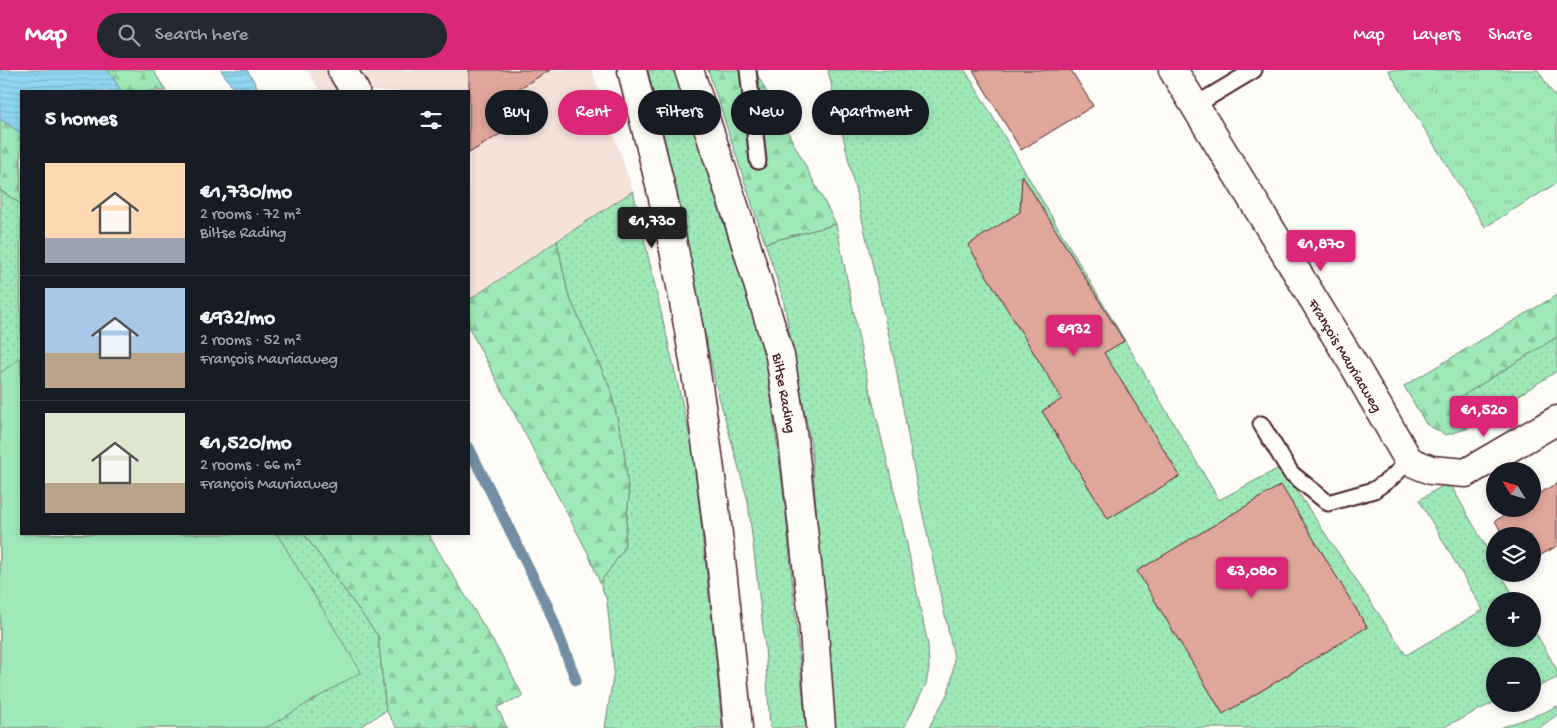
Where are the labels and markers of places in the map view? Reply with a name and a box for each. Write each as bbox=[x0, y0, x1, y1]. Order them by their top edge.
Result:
pin: €1,730 bbox=[611, 206, 693, 249]
pin: €1,870 bbox=[1280, 230, 1362, 272]
pin: €932 bbox=[1044, 314, 1104, 357]
pin: €1,520 bbox=[1443, 396, 1525, 438]
pin: €3,080 bbox=[1211, 556, 1293, 599]

